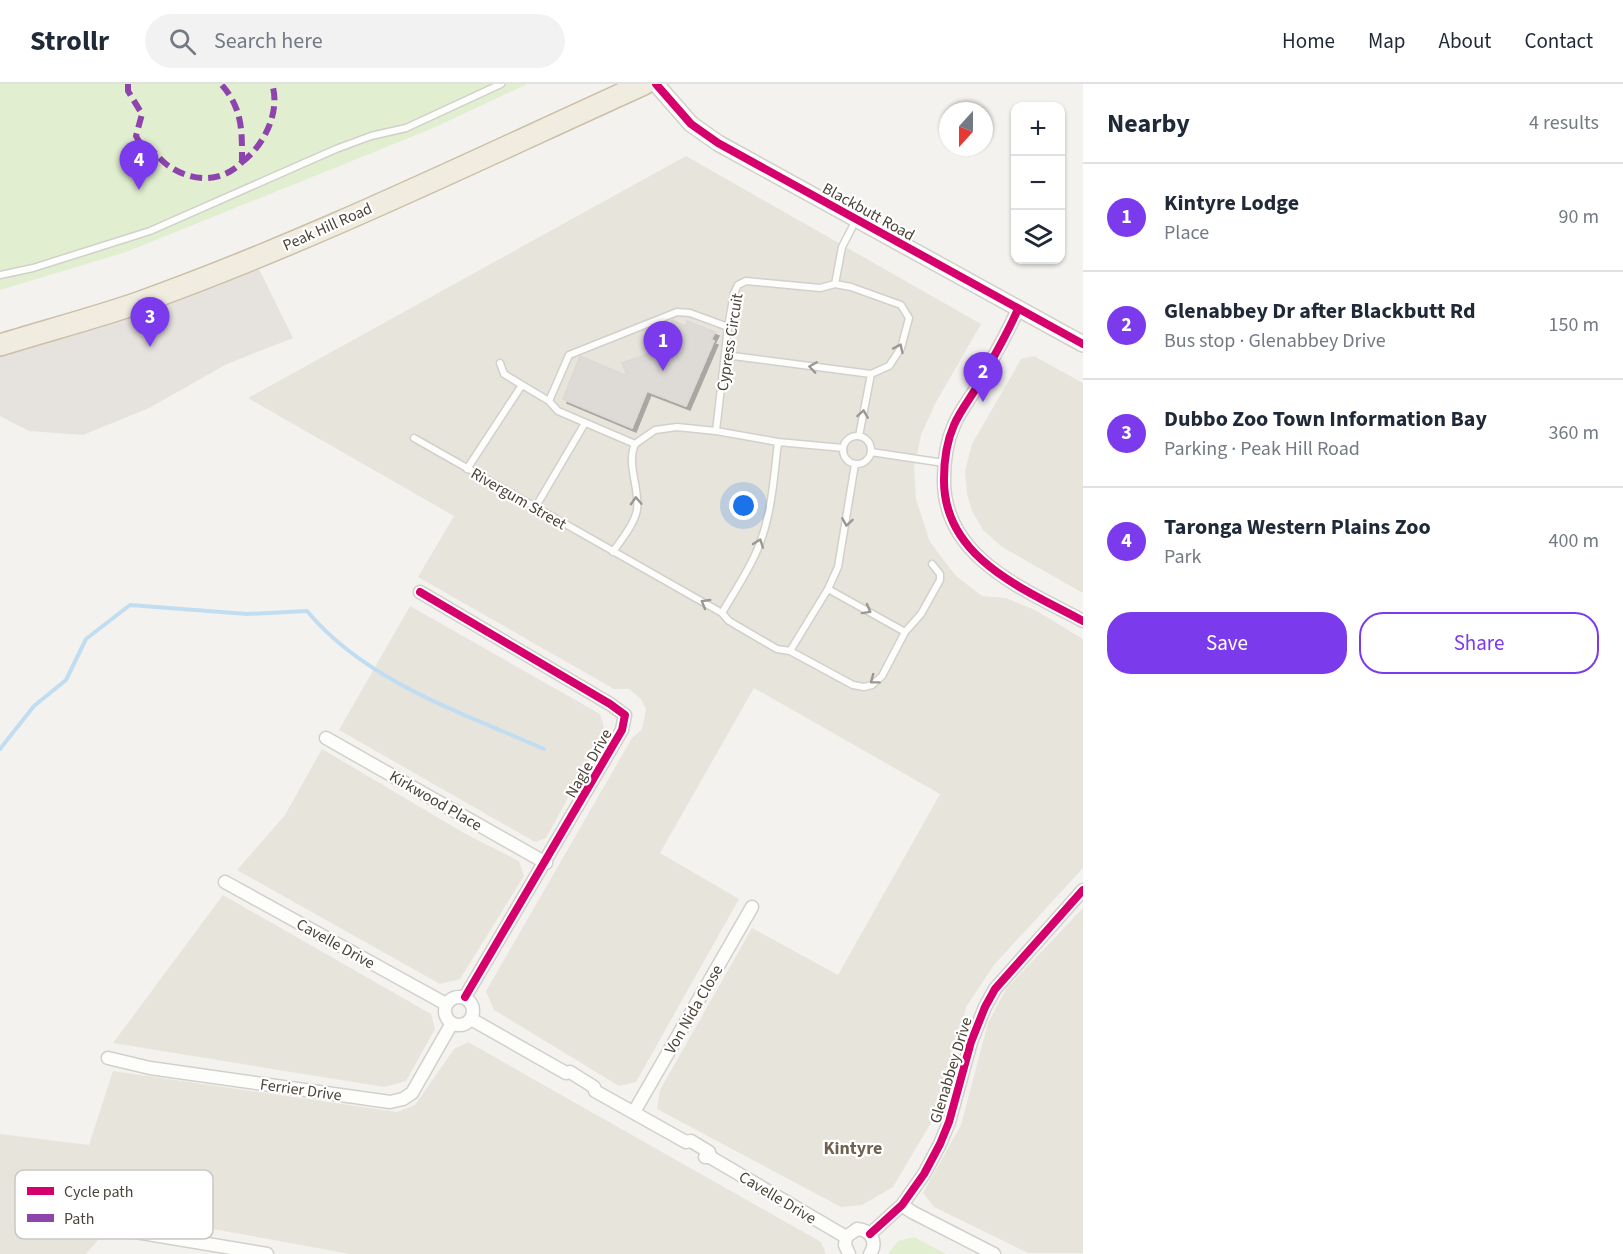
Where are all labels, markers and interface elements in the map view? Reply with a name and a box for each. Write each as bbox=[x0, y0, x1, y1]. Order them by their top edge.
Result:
search box bbox=[145, 14, 565, 68]
text: Strollr bbox=[30, 21, 109, 61]
icon: search bbox=[166, 25, 199, 58]
text: Search here bbox=[214, 25, 323, 57]
text: Home bbox=[1282, 26, 1335, 56]
text: Map bbox=[1368, 26, 1406, 56]
text: About bbox=[1439, 26, 1491, 56]
text: Contact bbox=[1524, 26, 1593, 56]
north arrow bbox=[939, 102, 993, 156]
map controls bbox=[1011, 102, 1065, 264]
button: + bbox=[1011, 102, 1065, 156]
text: Nearby bbox=[1107, 105, 1190, 142]
text: 4 results bbox=[1529, 109, 1599, 137]
pin: 4 bbox=[120, 141, 158, 190]
button: − bbox=[1011, 156, 1065, 210]
street label: Blackbutt Road bbox=[818, 177, 919, 246]
text: Kintyre Lodge bbox=[1164, 187, 1299, 219]
street label: Peak Hill Road bbox=[279, 197, 376, 256]
text: 1 bbox=[1121, 203, 1132, 231]
text: 90 m bbox=[1559, 203, 1599, 231]
button: layers bbox=[1011, 210, 1065, 264]
text: Place bbox=[1164, 219, 1209, 247]
street label: Cypress Circuit bbox=[711, 291, 749, 393]
text: Glenabbey Dr after Blackbutt Rd bbox=[1164, 295, 1476, 327]
pin: 3 bbox=[130, 298, 170, 347]
text: 2 bbox=[1121, 311, 1132, 339]
text: 150 m bbox=[1549, 311, 1599, 339]
pin: 1 bbox=[644, 322, 682, 371]
text: Bus stop · Glenabbey Drive bbox=[1164, 327, 1386, 355]
one-way arrow bbox=[891, 344, 903, 355]
pin: 2 bbox=[964, 352, 1002, 402]
one-way arrow bbox=[808, 361, 817, 373]
text: Dubbo Zoo Town Information Bay bbox=[1164, 403, 1487, 435]
one-way arrow bbox=[856, 410, 868, 419]
text: 3 bbox=[1121, 419, 1132, 447]
text: 360 m bbox=[1549, 419, 1599, 447]
text: Parking · Peak Hill Road bbox=[1164, 435, 1360, 463]
street label: Rivergum Street bbox=[467, 463, 571, 535]
your location bbox=[729, 491, 758, 520]
one-way arrow bbox=[629, 496, 642, 505]
text: Taronga Western Plains Zoo bbox=[1164, 511, 1431, 543]
one-way arrow bbox=[841, 518, 853, 527]
text: 4 bbox=[1121, 527, 1132, 555]
text: 400 m bbox=[1549, 527, 1599, 555]
one-way arrow bbox=[752, 538, 765, 549]
text: Park bbox=[1164, 543, 1201, 571]
one-way arrow bbox=[701, 599, 711, 610]
one-way arrow bbox=[861, 603, 871, 614]
button: Save bbox=[1107, 612, 1347, 674]
button: Share bbox=[1359, 612, 1599, 674]
one-way arrow bbox=[870, 673, 881, 684]
street label: Nagle Drive bbox=[560, 725, 618, 802]
street label: Kirkwood Place bbox=[385, 765, 486, 836]
street label: Cavelle Drive bbox=[292, 913, 379, 974]
street label: Von Nida Close bbox=[659, 961, 728, 1058]
street label: Glenabbey Drive bbox=[924, 1015, 978, 1126]
street label: Ferrier Drive bbox=[259, 1073, 343, 1107]
district label: Kintyre bbox=[824, 1136, 882, 1161]
street label: Cavelle Drive bbox=[735, 1166, 820, 1230]
legend bbox=[15, 1170, 213, 1239]
text: Cycle path bbox=[64, 1181, 133, 1203]
text: Path bbox=[64, 1208, 94, 1230]

